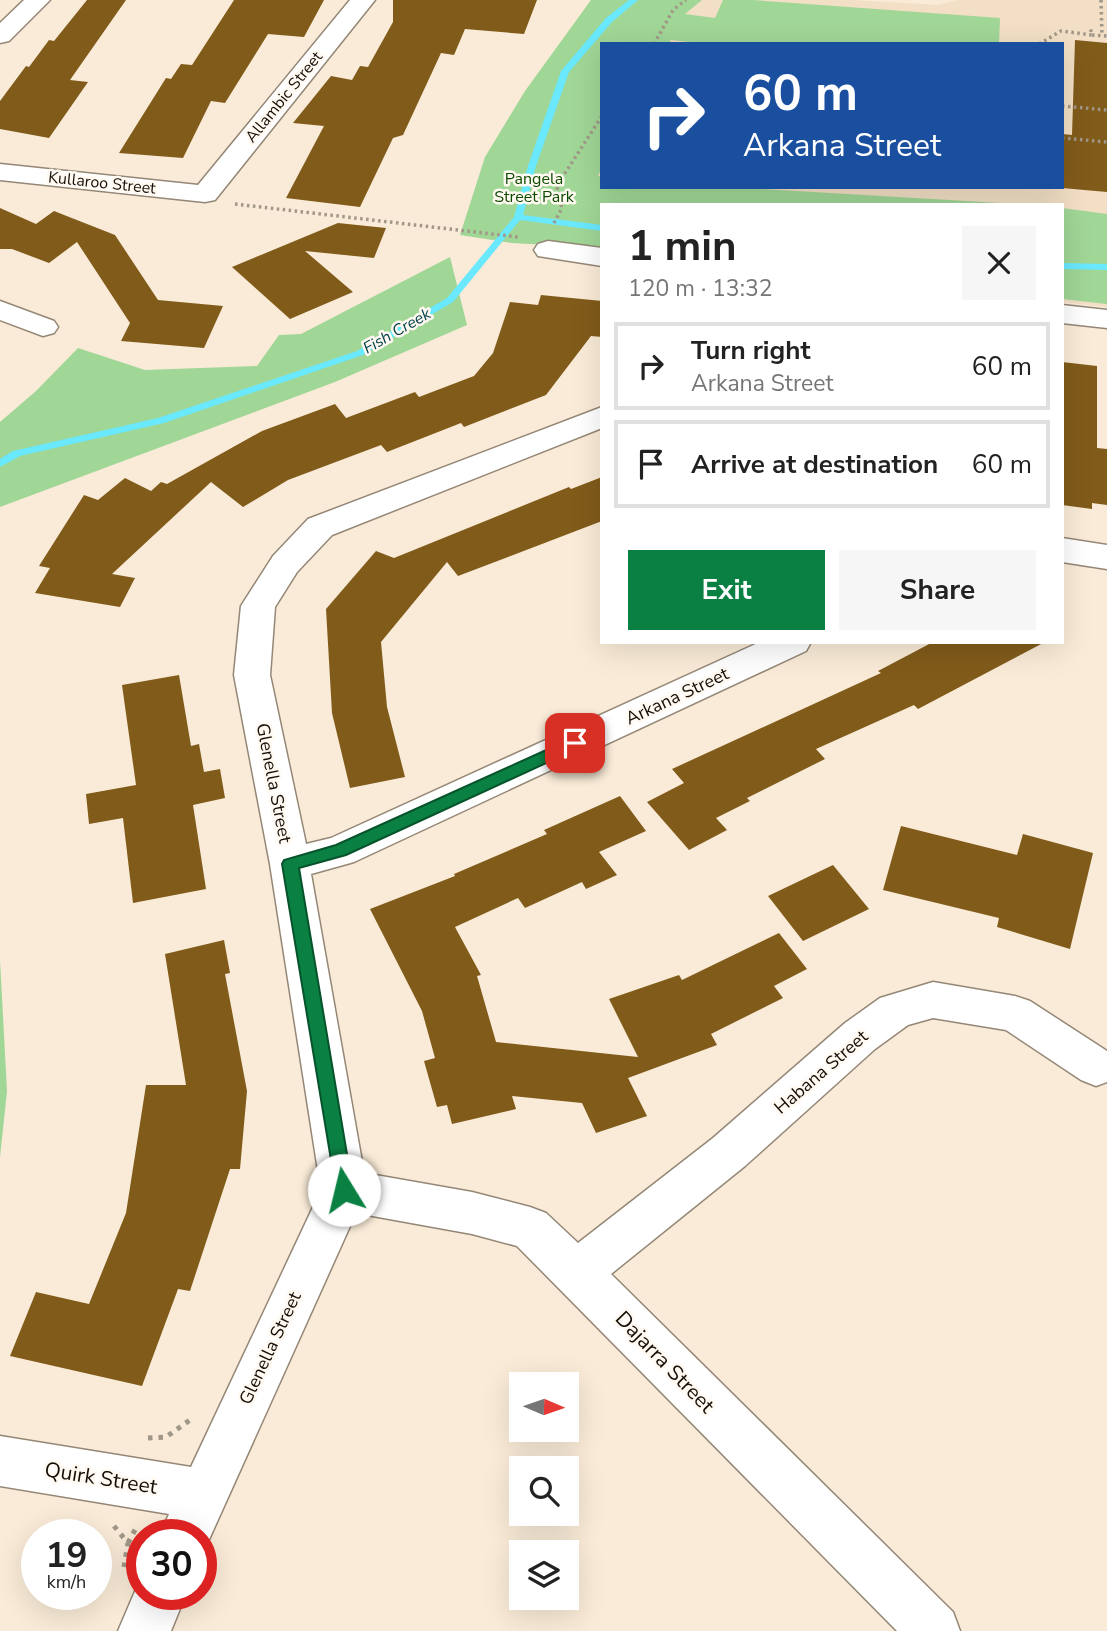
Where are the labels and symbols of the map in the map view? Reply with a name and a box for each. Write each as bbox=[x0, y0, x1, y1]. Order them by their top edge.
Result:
street label: Allambic Street bbox=[240, 46, 328, 147]
street label: Kullaroo Street bbox=[47, 166, 157, 200]
park label: Pangela Street Park bbox=[494, 168, 575, 208]
water label: Fish Creek bbox=[359, 302, 436, 359]
street label: Arkana Street bbox=[621, 661, 733, 730]
pin bbox=[545, 713, 605, 773]
street label: Glenella Street bbox=[251, 721, 298, 846]
street label: Habana Street bbox=[769, 1024, 873, 1119]
position arrow bbox=[307, 1153, 381, 1227]
street label: Glenella Street bbox=[233, 1287, 307, 1408]
street label: Dajarra Street bbox=[609, 1305, 721, 1420]
north arrow bbox=[509, 1372, 579, 1442]
street label: Quirk Street bbox=[43, 1455, 160, 1501]
speed limit sign: 30 bbox=[126, 1519, 217, 1610]

